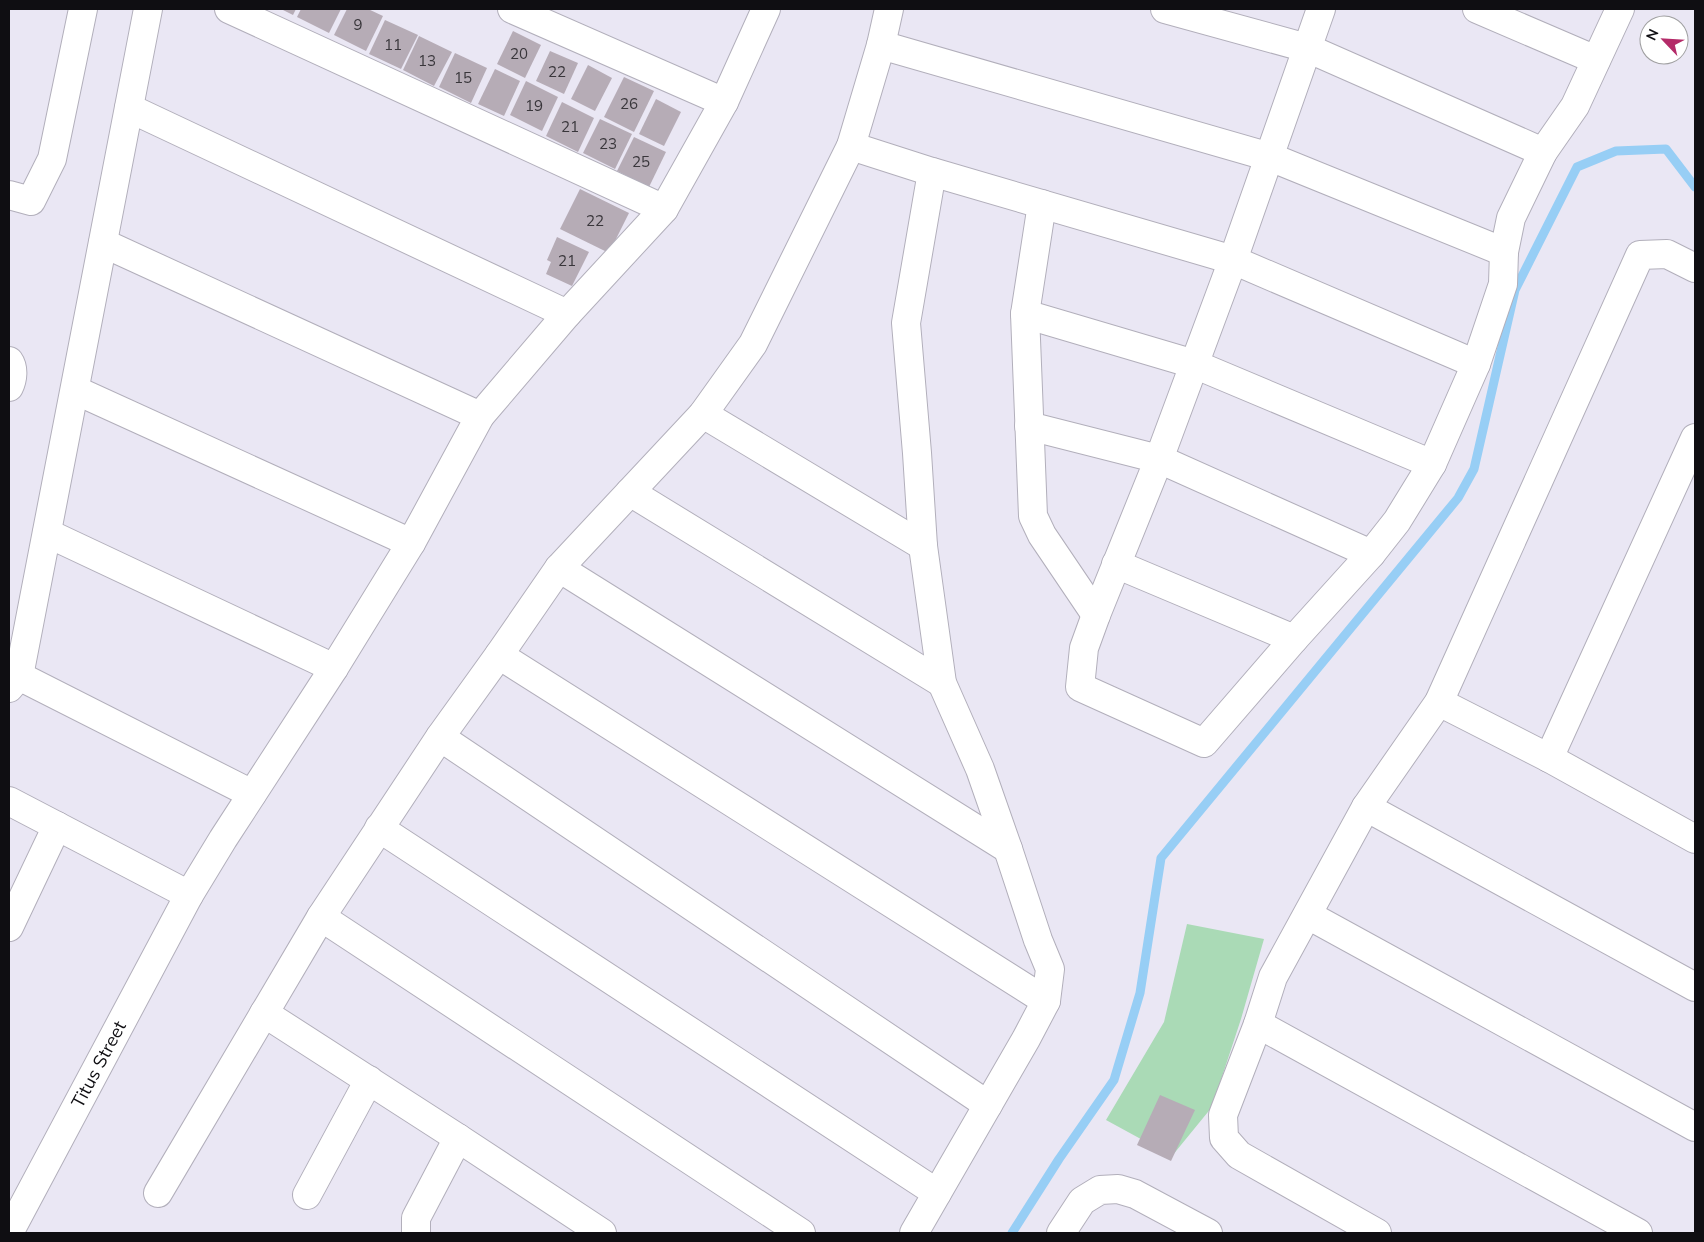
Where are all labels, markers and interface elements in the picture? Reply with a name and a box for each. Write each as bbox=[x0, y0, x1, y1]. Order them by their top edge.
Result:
house number: 9 bbox=[353, 15, 363, 34]
north arrow bbox=[1639, 15, 1689, 65]
text: N bbox=[1642, 26, 1663, 43]
house number: 11 bbox=[384, 35, 402, 54]
house number: 20 bbox=[510, 44, 528, 63]
house number: 13 bbox=[418, 51, 436, 70]
house number: 22 bbox=[548, 62, 566, 81]
house number: 15 bbox=[454, 68, 472, 87]
house number: 26 bbox=[620, 94, 638, 113]
house number: 19 bbox=[525, 96, 543, 115]
house number: 21 bbox=[561, 117, 579, 136]
house number: 23 bbox=[599, 134, 617, 153]
house number: 25 bbox=[632, 152, 650, 171]
house number: 22 bbox=[586, 211, 604, 230]
house number: 21 bbox=[558, 251, 576, 270]
street label: Titus Street bbox=[66, 1017, 131, 1112]

